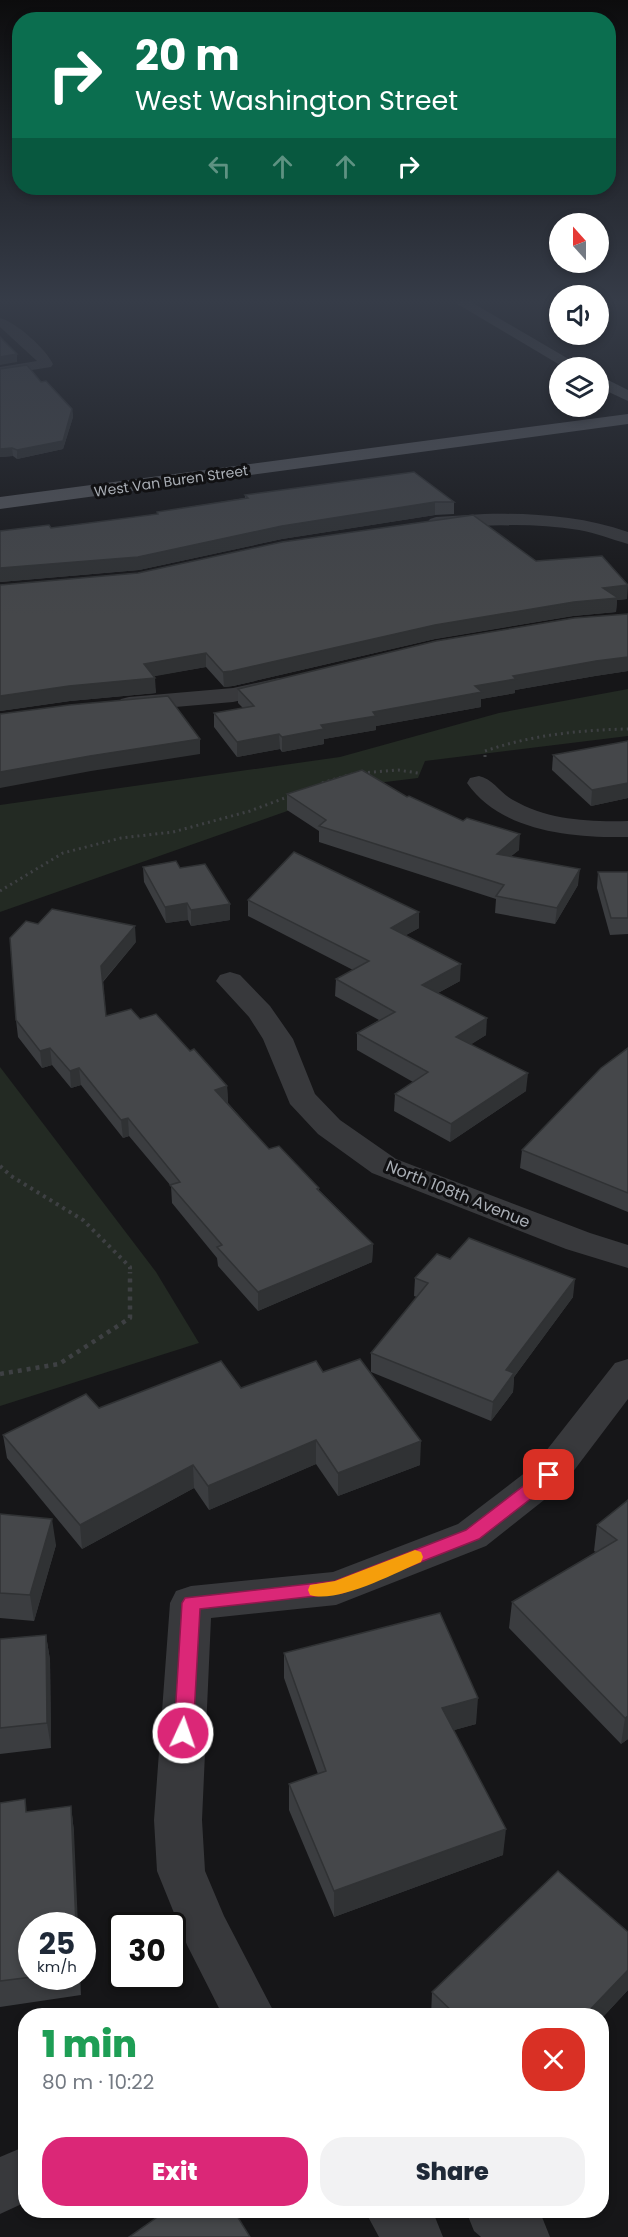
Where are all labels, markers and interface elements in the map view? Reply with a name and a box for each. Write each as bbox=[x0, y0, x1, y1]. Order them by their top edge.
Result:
text: 20 m bbox=[135, 26, 240, 85]
icon: right bbox=[36, 36, 114, 114]
text: West Washington Street bbox=[135, 82, 458, 119]
icon: left bbox=[203, 150, 236, 183]
icon: ahead bbox=[266, 150, 299, 183]
icon: ahead bbox=[329, 150, 362, 183]
icon: right bbox=[392, 150, 425, 183]
north arrow bbox=[549, 213, 609, 273]
map controls bbox=[549, 213, 609, 417]
button: sound bbox=[549, 285, 609, 345]
button: layers bbox=[549, 357, 609, 417]
street label: West Van Buren Street bbox=[93, 460, 249, 502]
street label: North 108th Avenue bbox=[383, 1155, 534, 1233]
pin bbox=[523, 1449, 574, 1500]
icon: arrive bbox=[532, 1458, 565, 1491]
position arrow bbox=[151, 1701, 215, 1765]
speed limit sign: 30 bbox=[108, 1912, 186, 1990]
text: 25 bbox=[39, 1922, 75, 1965]
text: km/h bbox=[37, 1956, 77, 1977]
text: 1 min bbox=[42, 2019, 137, 2070]
button: close bbox=[522, 2028, 585, 2091]
text: 80 m · 10:22 bbox=[42, 2068, 154, 2096]
button: Exit bbox=[42, 2137, 308, 2206]
button: Share bbox=[320, 2137, 585, 2206]

